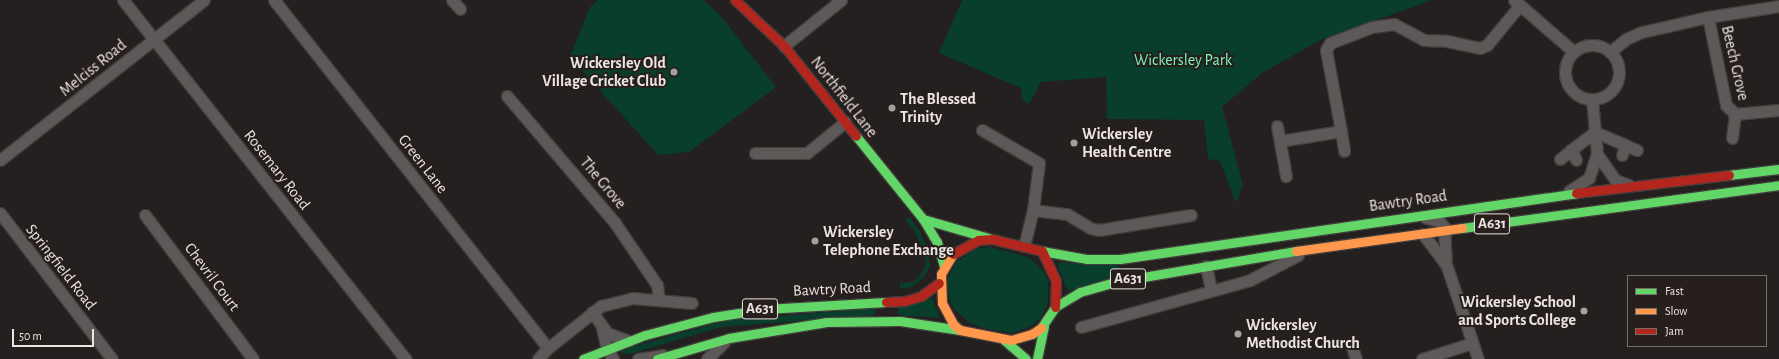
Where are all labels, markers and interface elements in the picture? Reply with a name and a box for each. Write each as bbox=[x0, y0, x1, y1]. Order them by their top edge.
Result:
street label: Beech Grove bbox=[1717, 24, 1753, 102]
street label: Melciss Road bbox=[56, 35, 130, 101]
park label: Wickersley Park bbox=[1134, 50, 1232, 70]
place label: Wickersley Old Village Cricket Club bbox=[542, 53, 666, 91]
street label: Northfield Lane bbox=[806, 53, 882, 141]
marker: Wickersley Old Village Cricket Club bbox=[669, 67, 679, 77]
place label: The Blessed Trinity bbox=[900, 89, 976, 127]
marker: The Blessed Trinity bbox=[887, 103, 897, 113]
place label: Wickersley Health Centre bbox=[1082, 124, 1171, 162]
street label: Rosemary Road bbox=[240, 126, 314, 214]
street label: Green Lane bbox=[394, 131, 452, 197]
marker: Wickersley Health Centre bbox=[1069, 138, 1079, 148]
street label: The Grove bbox=[576, 153, 630, 213]
street label: Bawtry Road bbox=[1368, 186, 1448, 216]
road number: A631 bbox=[1473, 211, 1511, 237]
street label: Springfield Road bbox=[22, 220, 100, 314]
place label: Wickersley Telephone Exchange bbox=[823, 222, 954, 260]
marker: Wickersley Telephone Exchange bbox=[810, 236, 820, 246]
street label: Chevril Court bbox=[180, 239, 244, 315]
road number: A631 bbox=[1109, 266, 1147, 292]
legend bbox=[1627, 275, 1767, 347]
street label: Bawtry Road bbox=[792, 277, 872, 301]
text: Fast bbox=[1665, 285, 1684, 297]
place label: Wickersley School and Sports College bbox=[1458, 292, 1576, 330]
road number: A631 bbox=[741, 296, 779, 322]
text: Slow bbox=[1665, 305, 1687, 317]
marker: Wickersley School and Sports College bbox=[1579, 306, 1589, 316]
place label: Wickersley Methodist Church bbox=[1246, 315, 1360, 353]
scale bar bbox=[14, 321, 96, 347]
text: Jam bbox=[1665, 325, 1684, 337]
marker: Wickersley Methodist Church bbox=[1233, 329, 1243, 339]
text: 50 m bbox=[19, 330, 42, 342]

